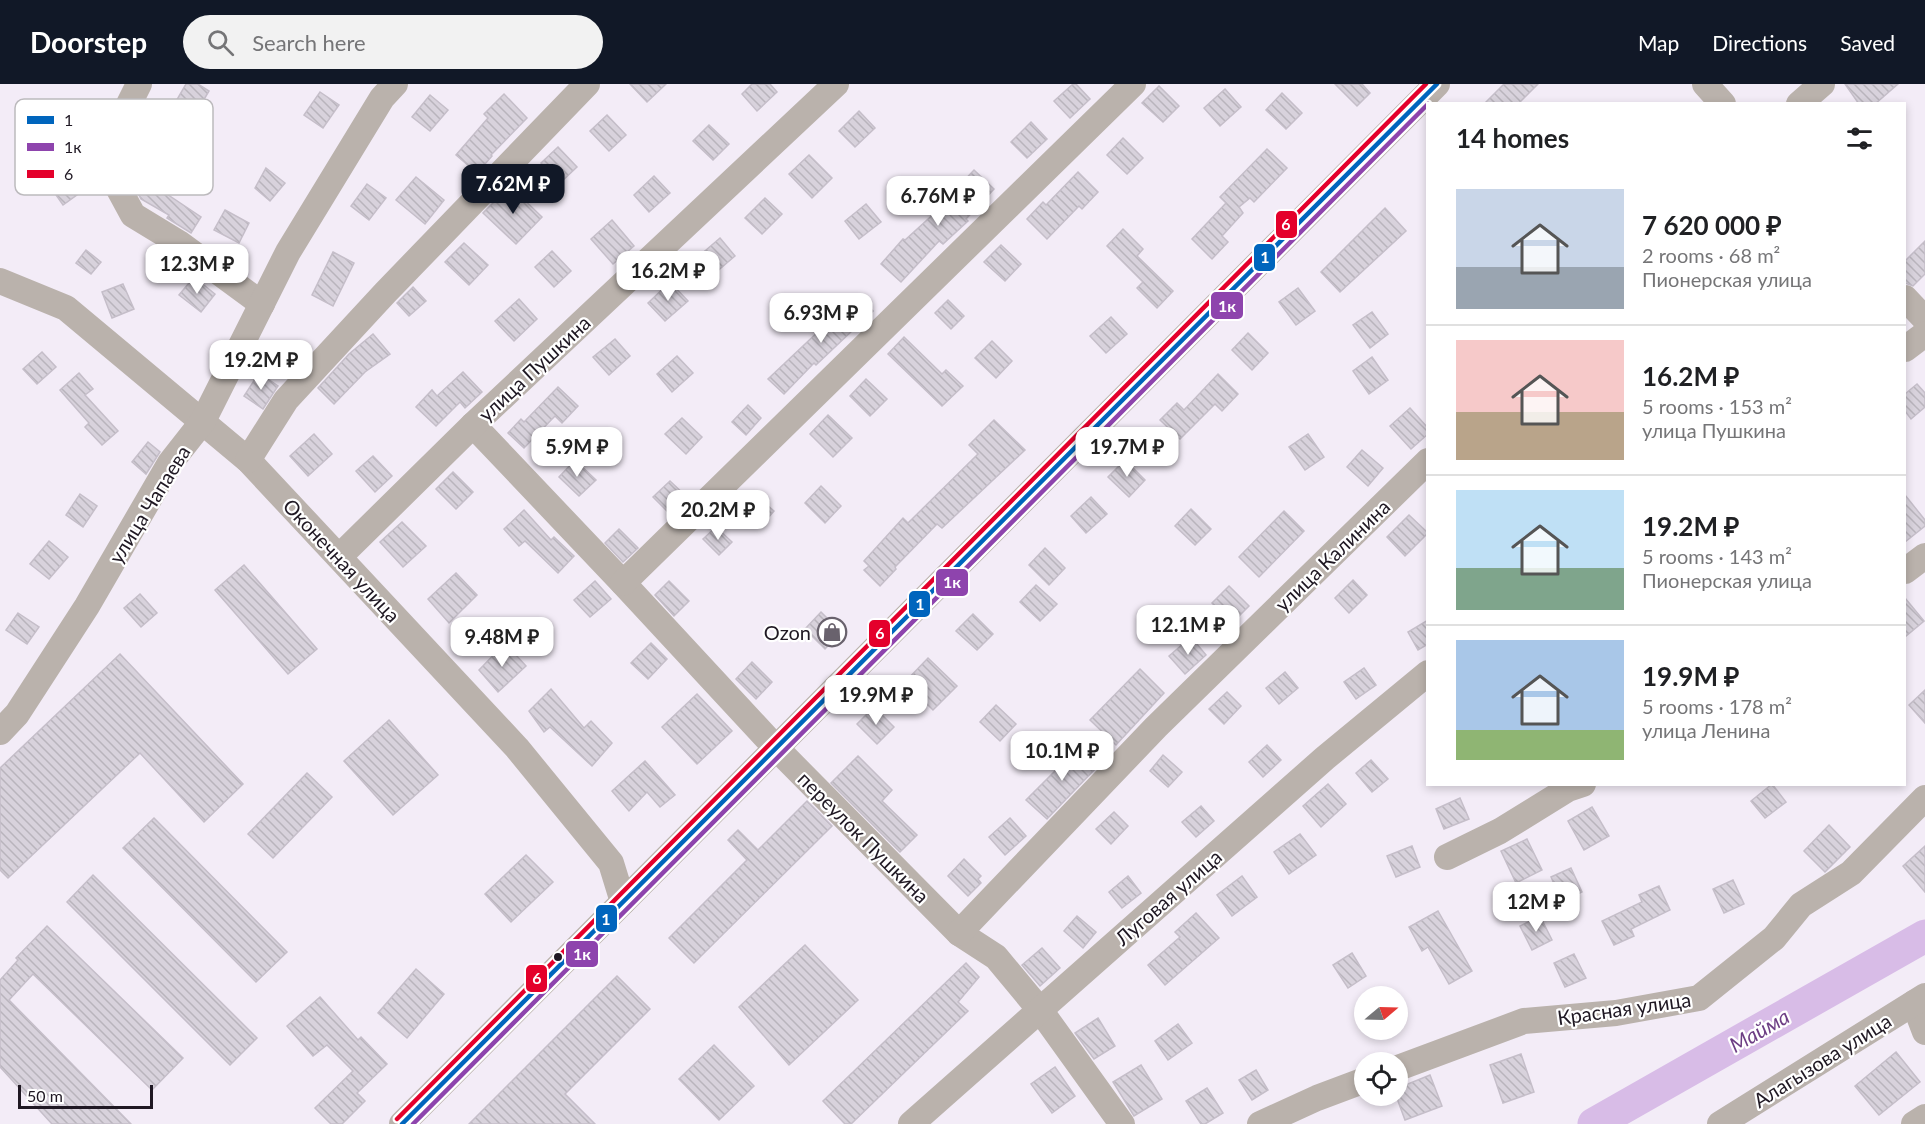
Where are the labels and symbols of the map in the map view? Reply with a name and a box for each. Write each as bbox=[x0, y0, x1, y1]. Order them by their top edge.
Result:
legend bbox=[15, 99, 213, 195]
text: 1 bbox=[64, 110, 73, 129]
text: 1к bbox=[64, 137, 82, 156]
text: 6 bbox=[64, 164, 73, 183]
pin: 7.62M ₽ bbox=[458, 164, 568, 215]
pin: 6.76M ₽ bbox=[883, 176, 993, 227]
line badge: 6 bbox=[1275, 210, 1298, 239]
text: 6 bbox=[1281, 214, 1291, 233]
line badge: 1 bbox=[1253, 243, 1276, 272]
pin: 12.3M ₽ bbox=[142, 244, 252, 295]
text: 1 bbox=[1260, 247, 1270, 266]
pin: 16.2M ₽ bbox=[613, 251, 723, 302]
line badge: 1к bbox=[1210, 291, 1244, 320]
pin: 6.93M ₽ bbox=[766, 293, 876, 344]
text: 1к bbox=[1218, 296, 1236, 315]
street label: улица Пушкина bbox=[473, 310, 595, 426]
pin: 19.2M ₽ bbox=[206, 340, 316, 391]
pin: 5.9M ₽ bbox=[528, 427, 626, 478]
pin: 19.7M ₽ bbox=[1072, 427, 1182, 478]
street label: улица Чапаева bbox=[103, 441, 195, 567]
pin: 20.2M ₽ bbox=[663, 490, 773, 541]
street label: Оконечная улица bbox=[279, 493, 405, 627]
street label: улица Калинина bbox=[1270, 494, 1394, 616]
line badge: 1к bbox=[935, 568, 969, 597]
text: 1к bbox=[943, 572, 961, 591]
line badge: 1 bbox=[908, 590, 931, 618]
text: 1 bbox=[915, 594, 925, 613]
pin: 12.1M ₽ bbox=[1133, 605, 1243, 656]
shop icon: Ozon bbox=[816, 616, 848, 648]
pin: 9.48M ₽ bbox=[447, 617, 557, 668]
line badge: 6 bbox=[868, 619, 891, 648]
place label: Ozon bbox=[764, 620, 811, 644]
text: 6 bbox=[875, 623, 885, 642]
pin: 19.9M ₽ bbox=[821, 675, 931, 726]
pin: 10.1M ₽ bbox=[1007, 731, 1117, 782]
street label: переулок Пушкина bbox=[793, 766, 935, 908]
street label: Луговая улица bbox=[1109, 844, 1226, 950]
pin: 12M ₽ bbox=[1494, 882, 1578, 933]
line badge: 1 bbox=[595, 904, 618, 933]
text: 1 bbox=[601, 909, 611, 928]
line badge: 1к bbox=[565, 940, 599, 968]
text: 1к bbox=[573, 944, 591, 963]
unlabelled marker bbox=[552, 951, 564, 963]
line badge: 6 bbox=[525, 964, 548, 993]
text: 6 bbox=[532, 968, 542, 987]
north arrow bbox=[1354, 986, 1408, 1040]
street label: Красная улица bbox=[1556, 987, 1692, 1029]
water label: Майма bbox=[1725, 1003, 1793, 1057]
street label: Алагызова улица bbox=[1749, 1008, 1895, 1112]
scale bar bbox=[18, 1082, 153, 1110]

